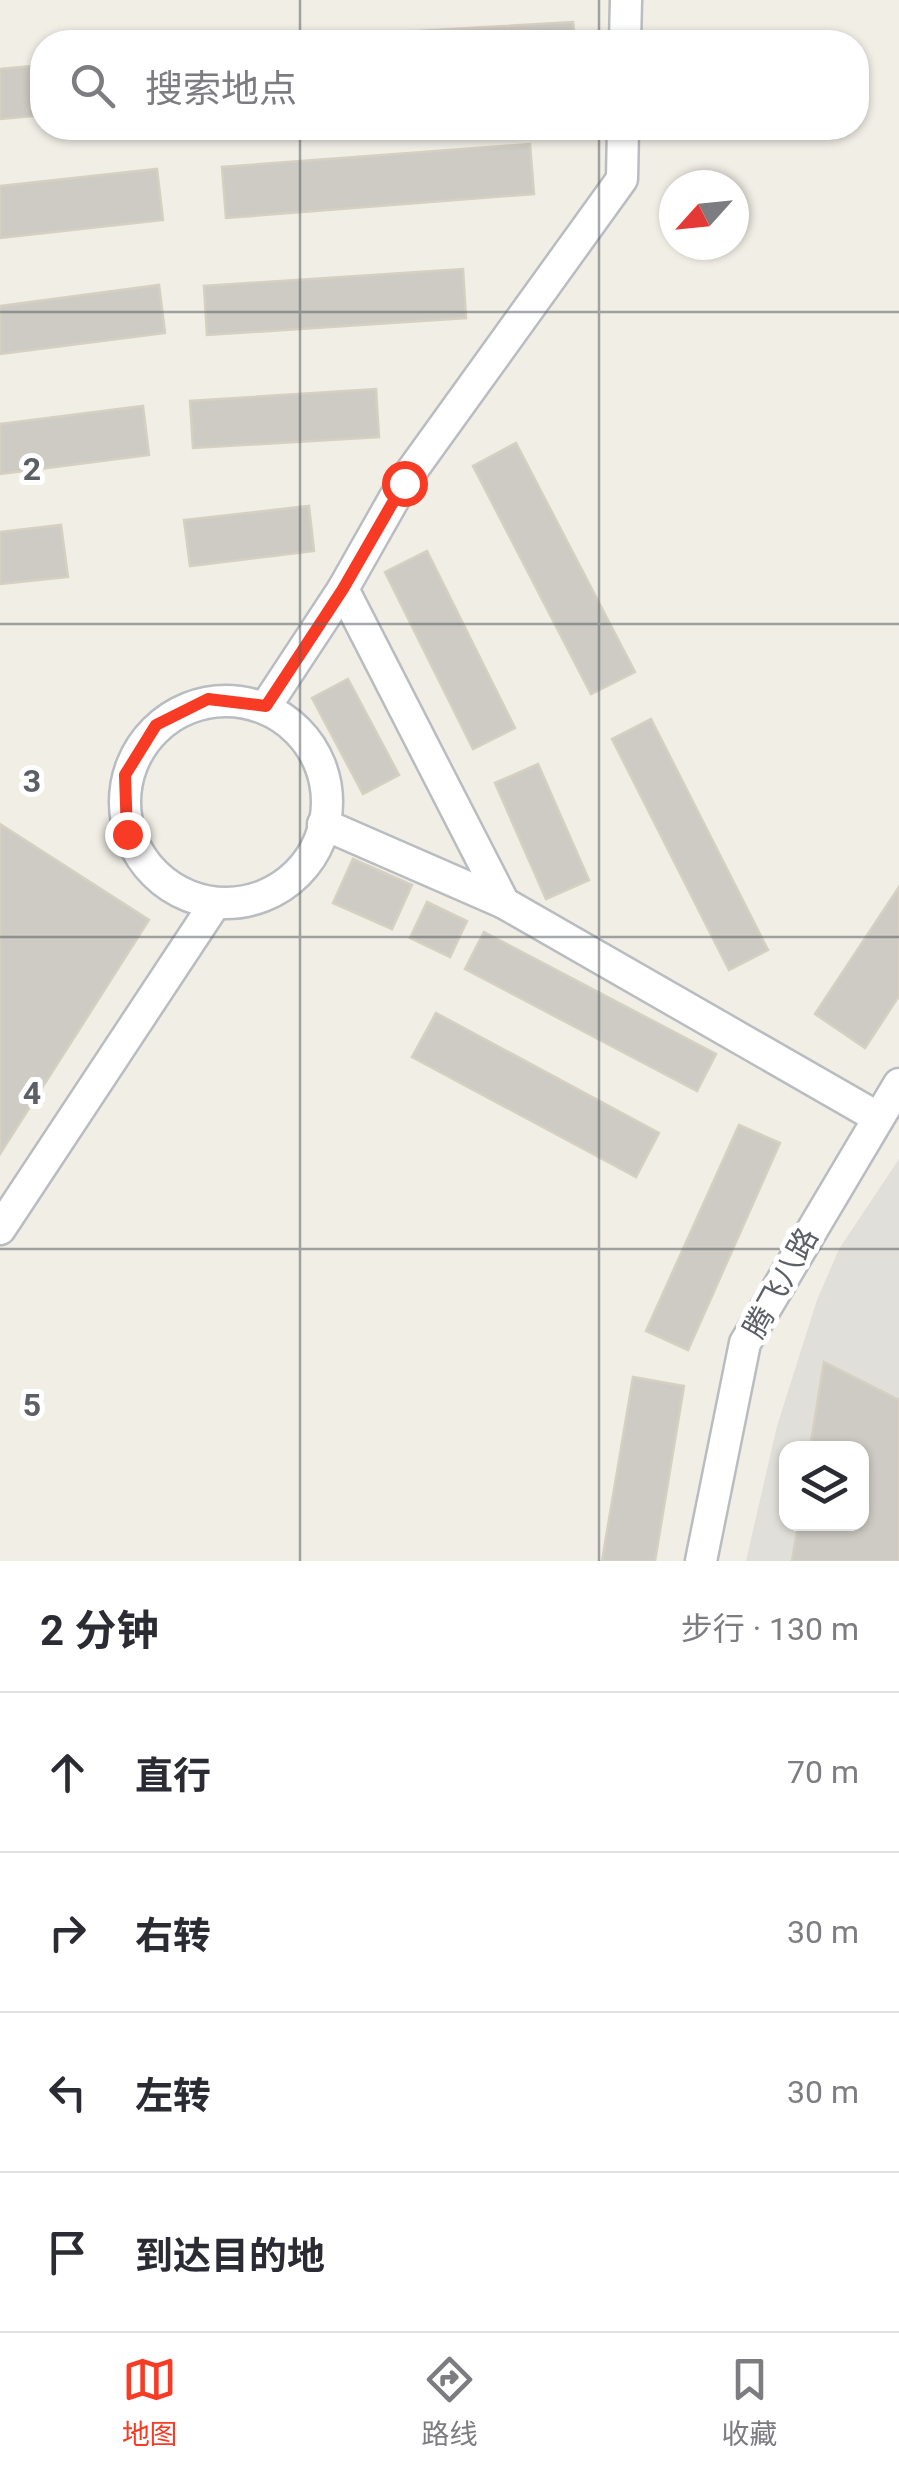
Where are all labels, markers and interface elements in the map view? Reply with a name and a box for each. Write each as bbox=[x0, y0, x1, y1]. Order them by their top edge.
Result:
search box bbox=[30, 30, 869, 140]
icon: search bbox=[65, 58, 120, 113]
text: 搜索地点 bbox=[145, 67, 297, 111]
north arrow bbox=[659, 170, 749, 260]
text: 2 bbox=[23, 450, 41, 488]
route start bbox=[382, 461, 428, 507]
text: 3 bbox=[23, 762, 41, 800]
route end bbox=[105, 812, 151, 858]
text: 4 bbox=[23, 1074, 41, 1112]
street label: 腾飞八路 bbox=[736, 1222, 825, 1344]
text: 5 bbox=[23, 1386, 41, 1424]
map controls bbox=[779, 1441, 869, 1531]
button: layers bbox=[779, 1441, 869, 1531]
text: 2 分钟 bbox=[40, 1606, 159, 1655]
text: 步行 · 130 m bbox=[681, 1610, 859, 1648]
icon: ahead bbox=[40, 1745, 95, 1800]
text: 70 m bbox=[787, 1753, 859, 1791]
text: 直行 bbox=[135, 1754, 211, 1798]
icon: right bbox=[40, 1905, 95, 1960]
text: 30 m bbox=[787, 1913, 859, 1951]
text: 右转 bbox=[135, 1914, 211, 1958]
icon: left bbox=[40, 2065, 95, 2120]
text: 30 m bbox=[787, 2073, 859, 2111]
text: 左转 bbox=[135, 2074, 211, 2118]
icon: arrive bbox=[40, 2225, 95, 2280]
text: 到达目的地 bbox=[135, 2234, 325, 2278]
tab: 地图 bbox=[122, 2352, 178, 2452]
tab: 路线 bbox=[421, 2352, 477, 2452]
tab: 收藏 bbox=[721, 2352, 777, 2452]

